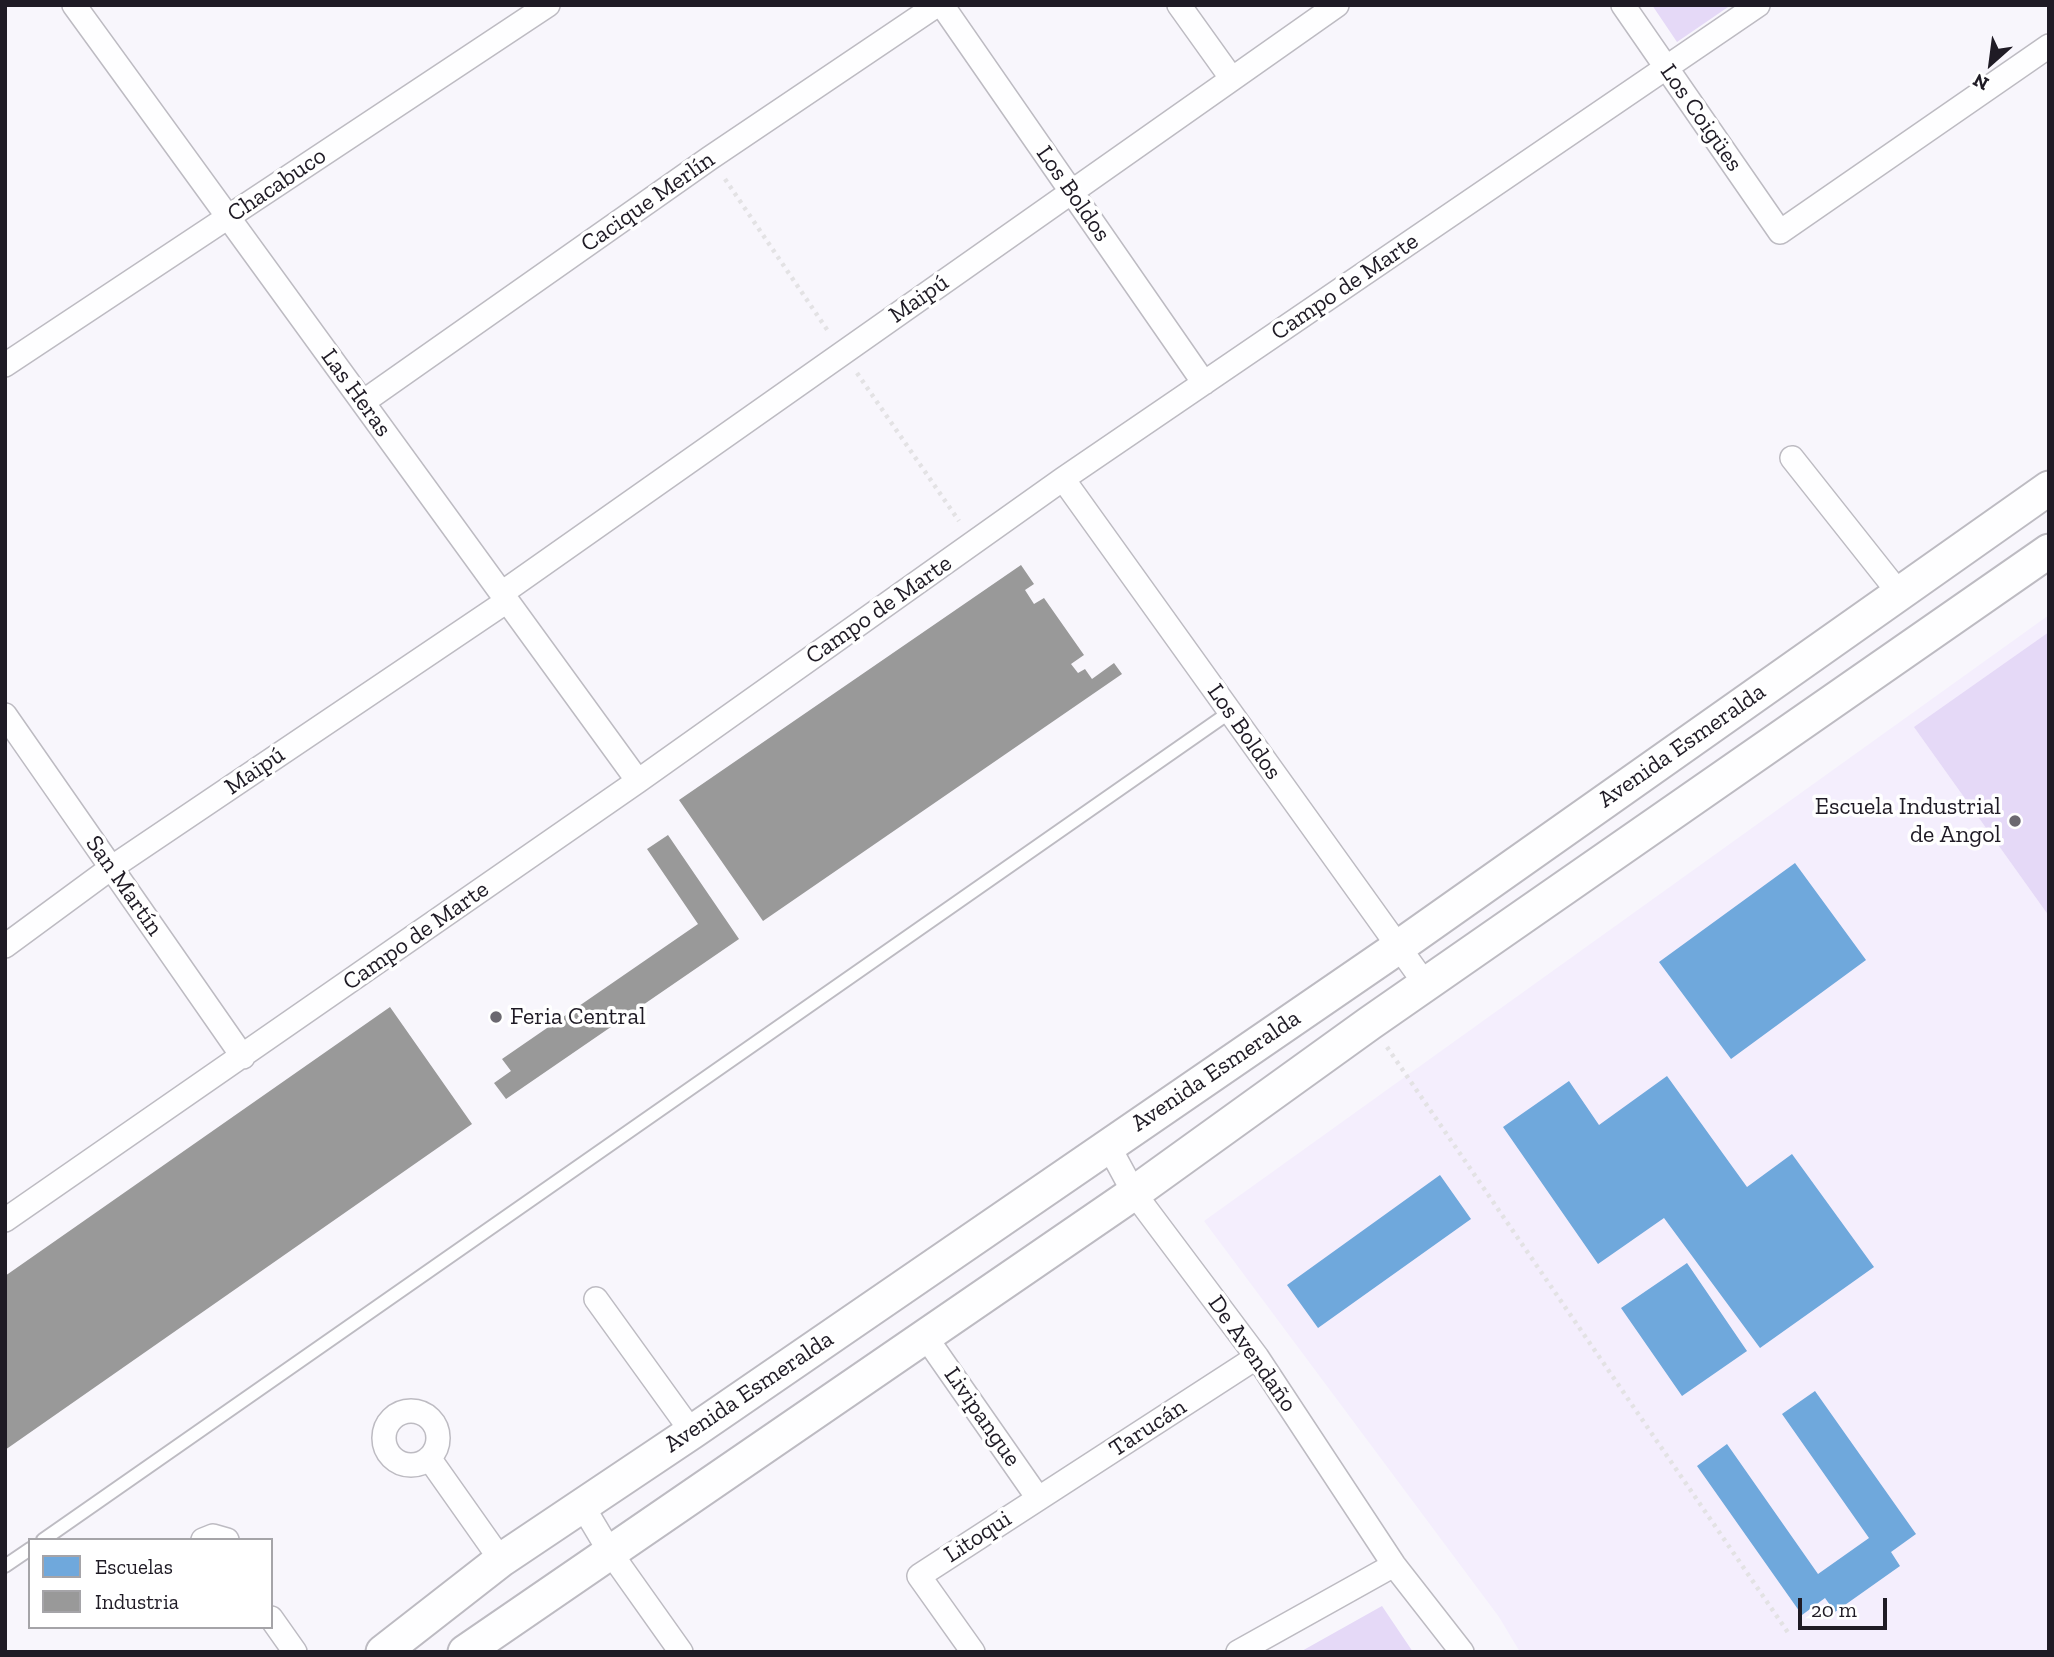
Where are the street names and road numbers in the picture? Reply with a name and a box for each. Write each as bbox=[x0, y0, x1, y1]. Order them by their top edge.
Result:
street label: Los Coigües bbox=[1654, 59, 1748, 177]
street label: Los Boldos bbox=[1030, 140, 1116, 248]
street label: Chacabuco bbox=[222, 141, 332, 229]
street label: Cacique Merlín bbox=[576, 145, 720, 259]
street label: Campo de Marte bbox=[1266, 227, 1424, 347]
street label: Maipú bbox=[884, 268, 954, 330]
street label: Las Heras bbox=[314, 343, 398, 443]
street label: Campo de Marte bbox=[801, 549, 957, 671]
street label: Los Boldos bbox=[1201, 678, 1287, 786]
street label: Avenida Esmeralda bbox=[1593, 678, 1771, 814]
street label: Maipú bbox=[220, 741, 290, 801]
street label: San Martín bbox=[79, 830, 169, 942]
street label: Campo de Marte bbox=[338, 875, 494, 997]
street label: Avenida Esmeralda bbox=[1126, 1004, 1306, 1138]
street label: De Avendaño bbox=[1201, 1290, 1303, 1418]
street label: Avenida Esmeralda bbox=[659, 1325, 839, 1459]
street label: Livipangue bbox=[937, 1362, 1027, 1472]
street label: Tarucán bbox=[1104, 1393, 1192, 1463]
street label: Litoqui bbox=[939, 1505, 1017, 1569]

